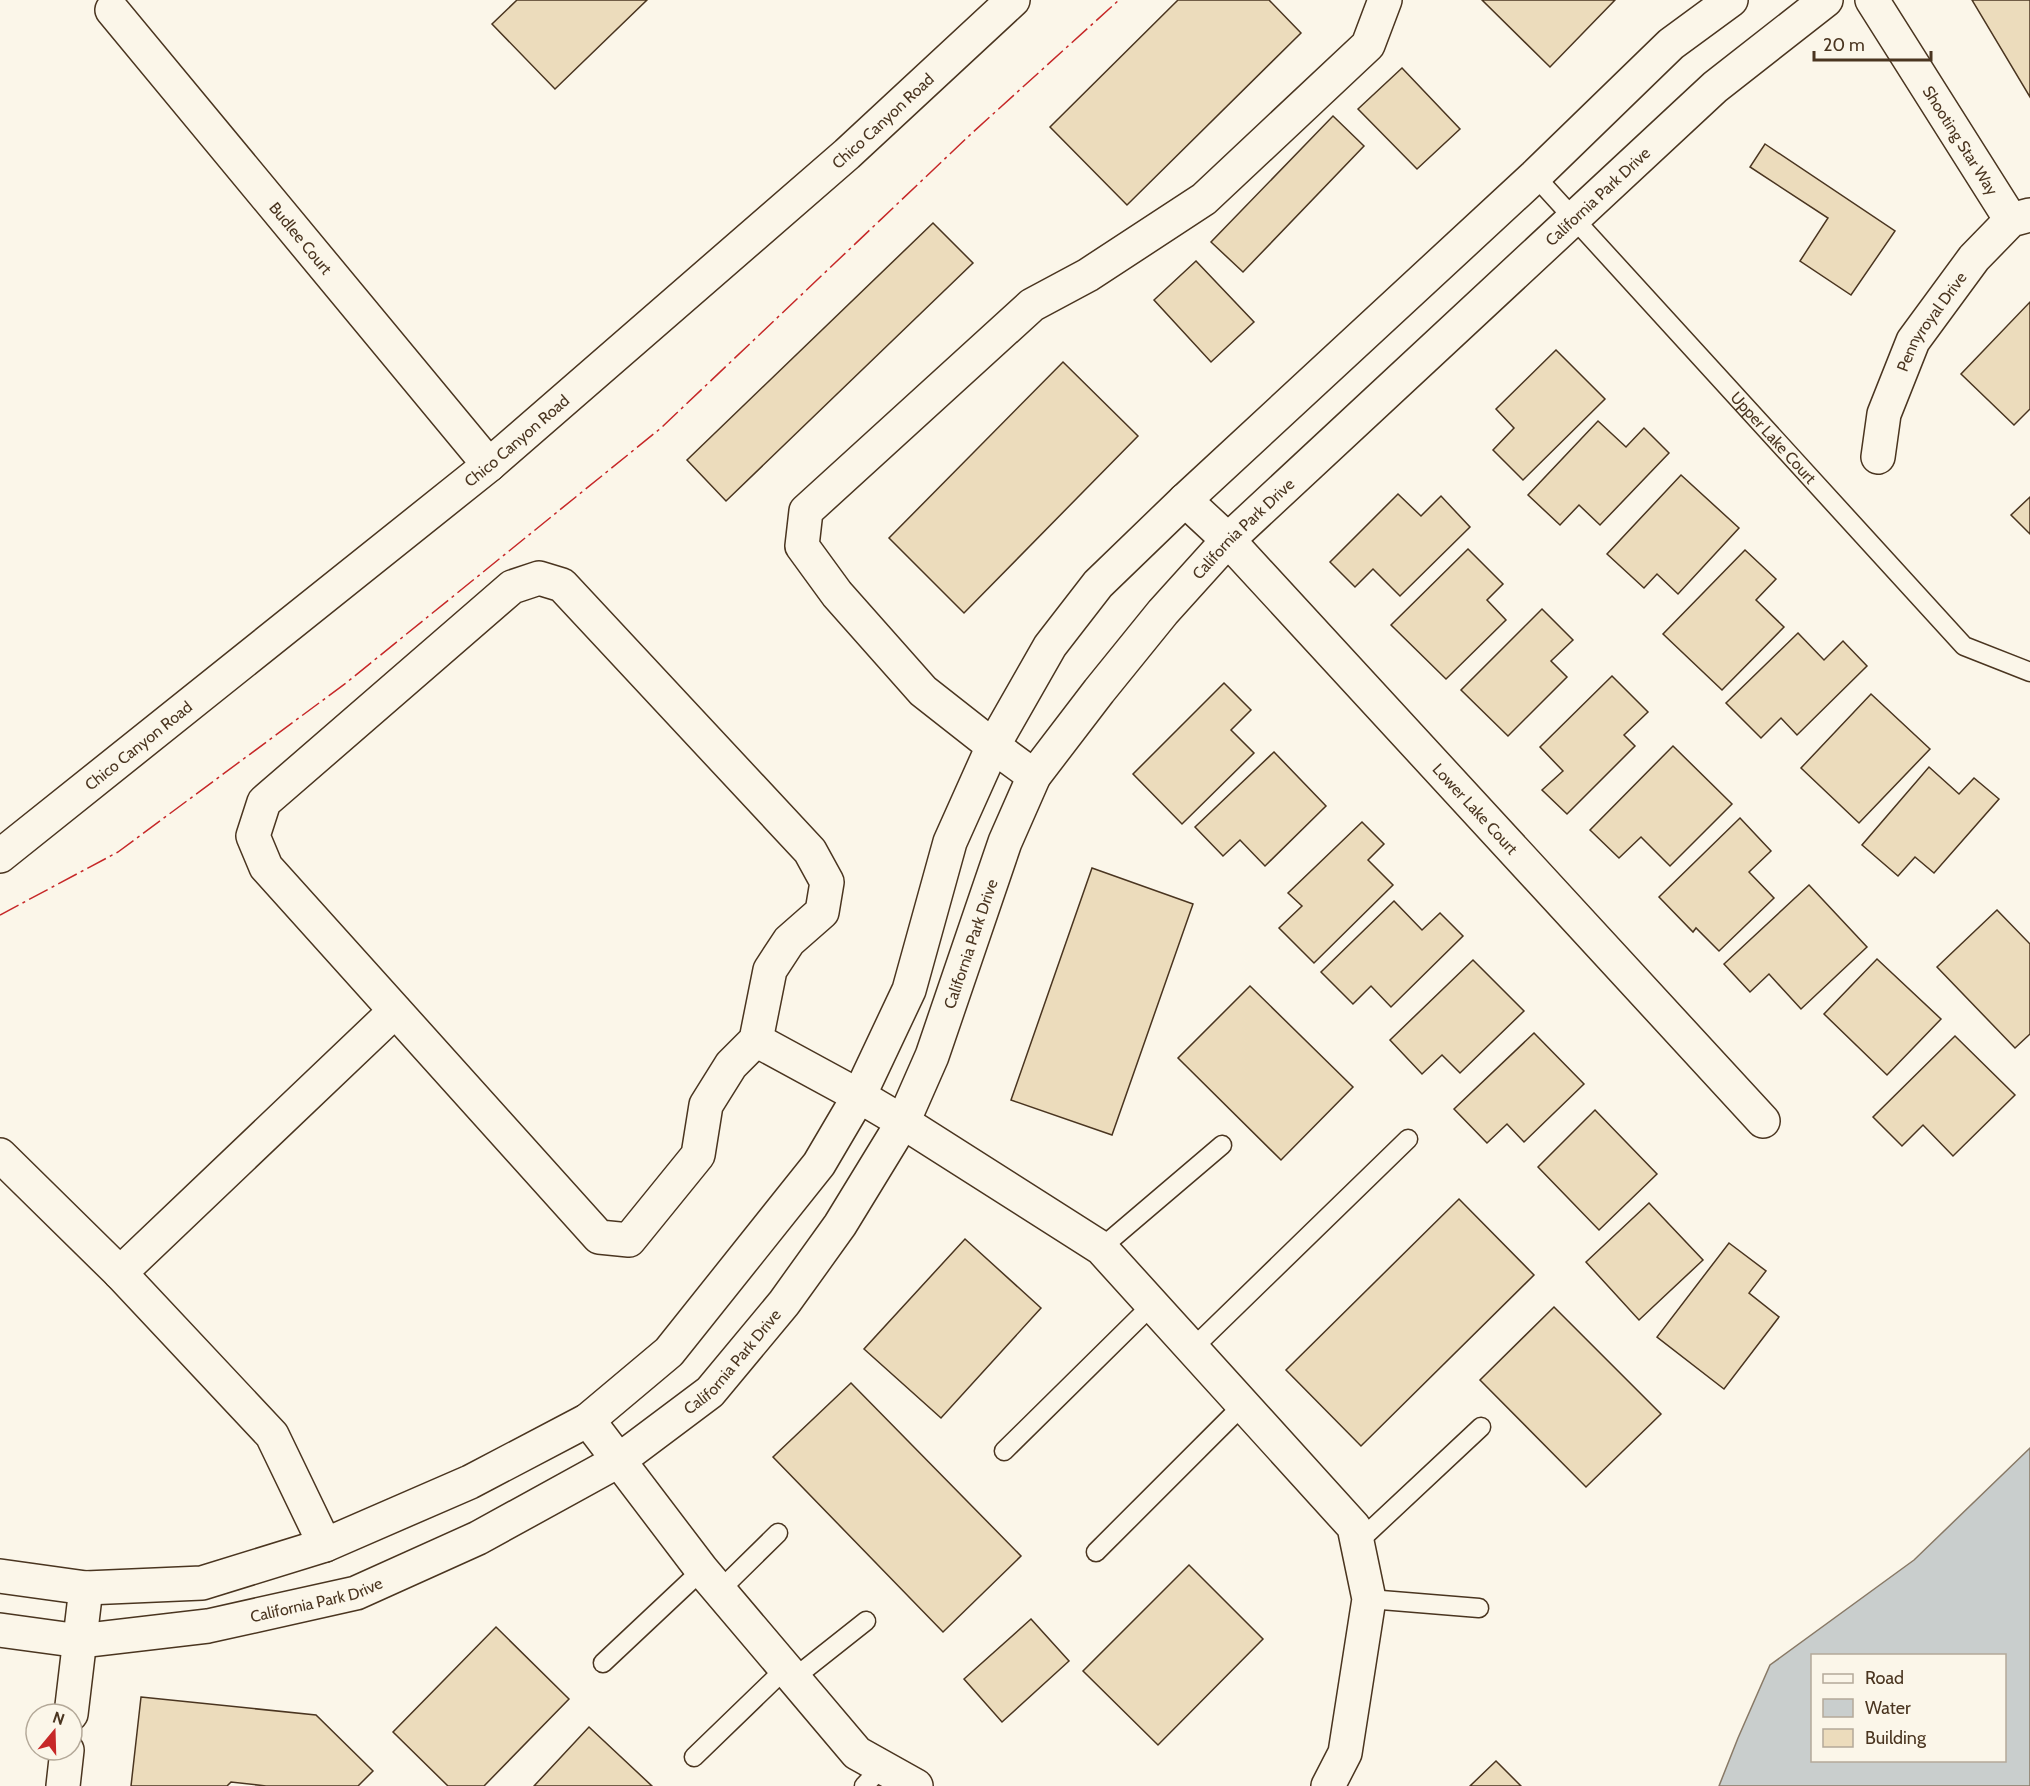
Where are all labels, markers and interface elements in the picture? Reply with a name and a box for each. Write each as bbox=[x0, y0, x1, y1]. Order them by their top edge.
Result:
scale bar bbox=[1814, 24, 1931, 62]
text: 20 m bbox=[1823, 34, 1865, 56]
street label: Chico Canyon Road bbox=[828, 69, 937, 172]
street label: Shooting Star Way bbox=[1919, 82, 2002, 199]
street label: California Park Drive bbox=[1541, 143, 1654, 249]
street label: Budlee Court bbox=[266, 198, 337, 278]
street label: Pennyroyal Drive bbox=[1892, 268, 1970, 374]
street label: Upper Lake Court bbox=[1727, 388, 1821, 488]
street label: Chico Canyon Road bbox=[460, 390, 573, 491]
street label: California Park Drive bbox=[1188, 474, 1298, 583]
street label: Chico Canyon Road bbox=[81, 697, 196, 794]
street label: Lower Lake Court bbox=[1429, 759, 1522, 858]
street label: California Park Drive bbox=[939, 876, 1001, 1011]
street label: California Park Drive bbox=[680, 1305, 784, 1418]
street label: California Park Drive bbox=[248, 1573, 385, 1626]
legend bbox=[1811, 1654, 2006, 1762]
text: Road bbox=[1865, 1667, 1904, 1689]
text: Water bbox=[1865, 1697, 1911, 1719]
north arrow bbox=[24, 1702, 84, 1762]
text: N bbox=[50, 1707, 67, 1729]
text: Building bbox=[1865, 1727, 1927, 1749]

